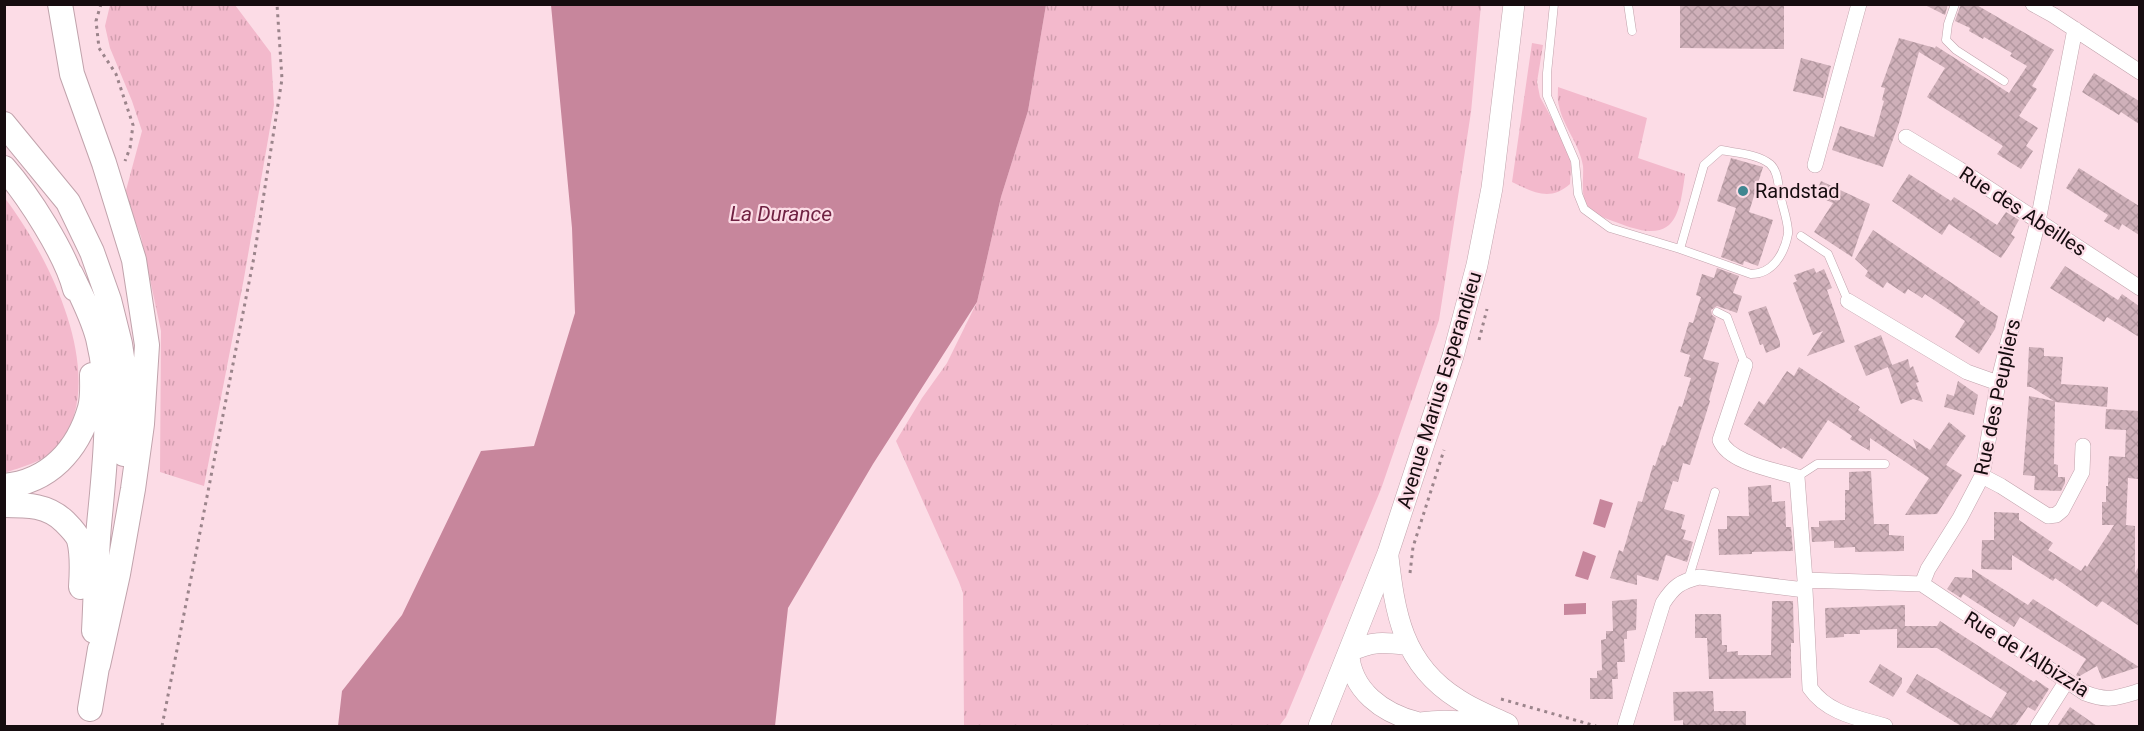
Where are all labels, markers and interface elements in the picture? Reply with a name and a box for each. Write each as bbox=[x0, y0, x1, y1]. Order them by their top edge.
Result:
street label: Rue des Abeilles bbox=[1955, 161, 2091, 261]
place label: Randstad bbox=[1755, 179, 1840, 203]
marker: Randstad bbox=[1736, 184, 1750, 198]
water label: La Durance bbox=[730, 202, 832, 226]
street label: Avenue Marius Esperandieu bbox=[1392, 269, 1486, 511]
street label: Rue des Peupliers bbox=[1969, 317, 2025, 477]
street label: Rue de l'Albizzia bbox=[1960, 606, 2094, 702]

